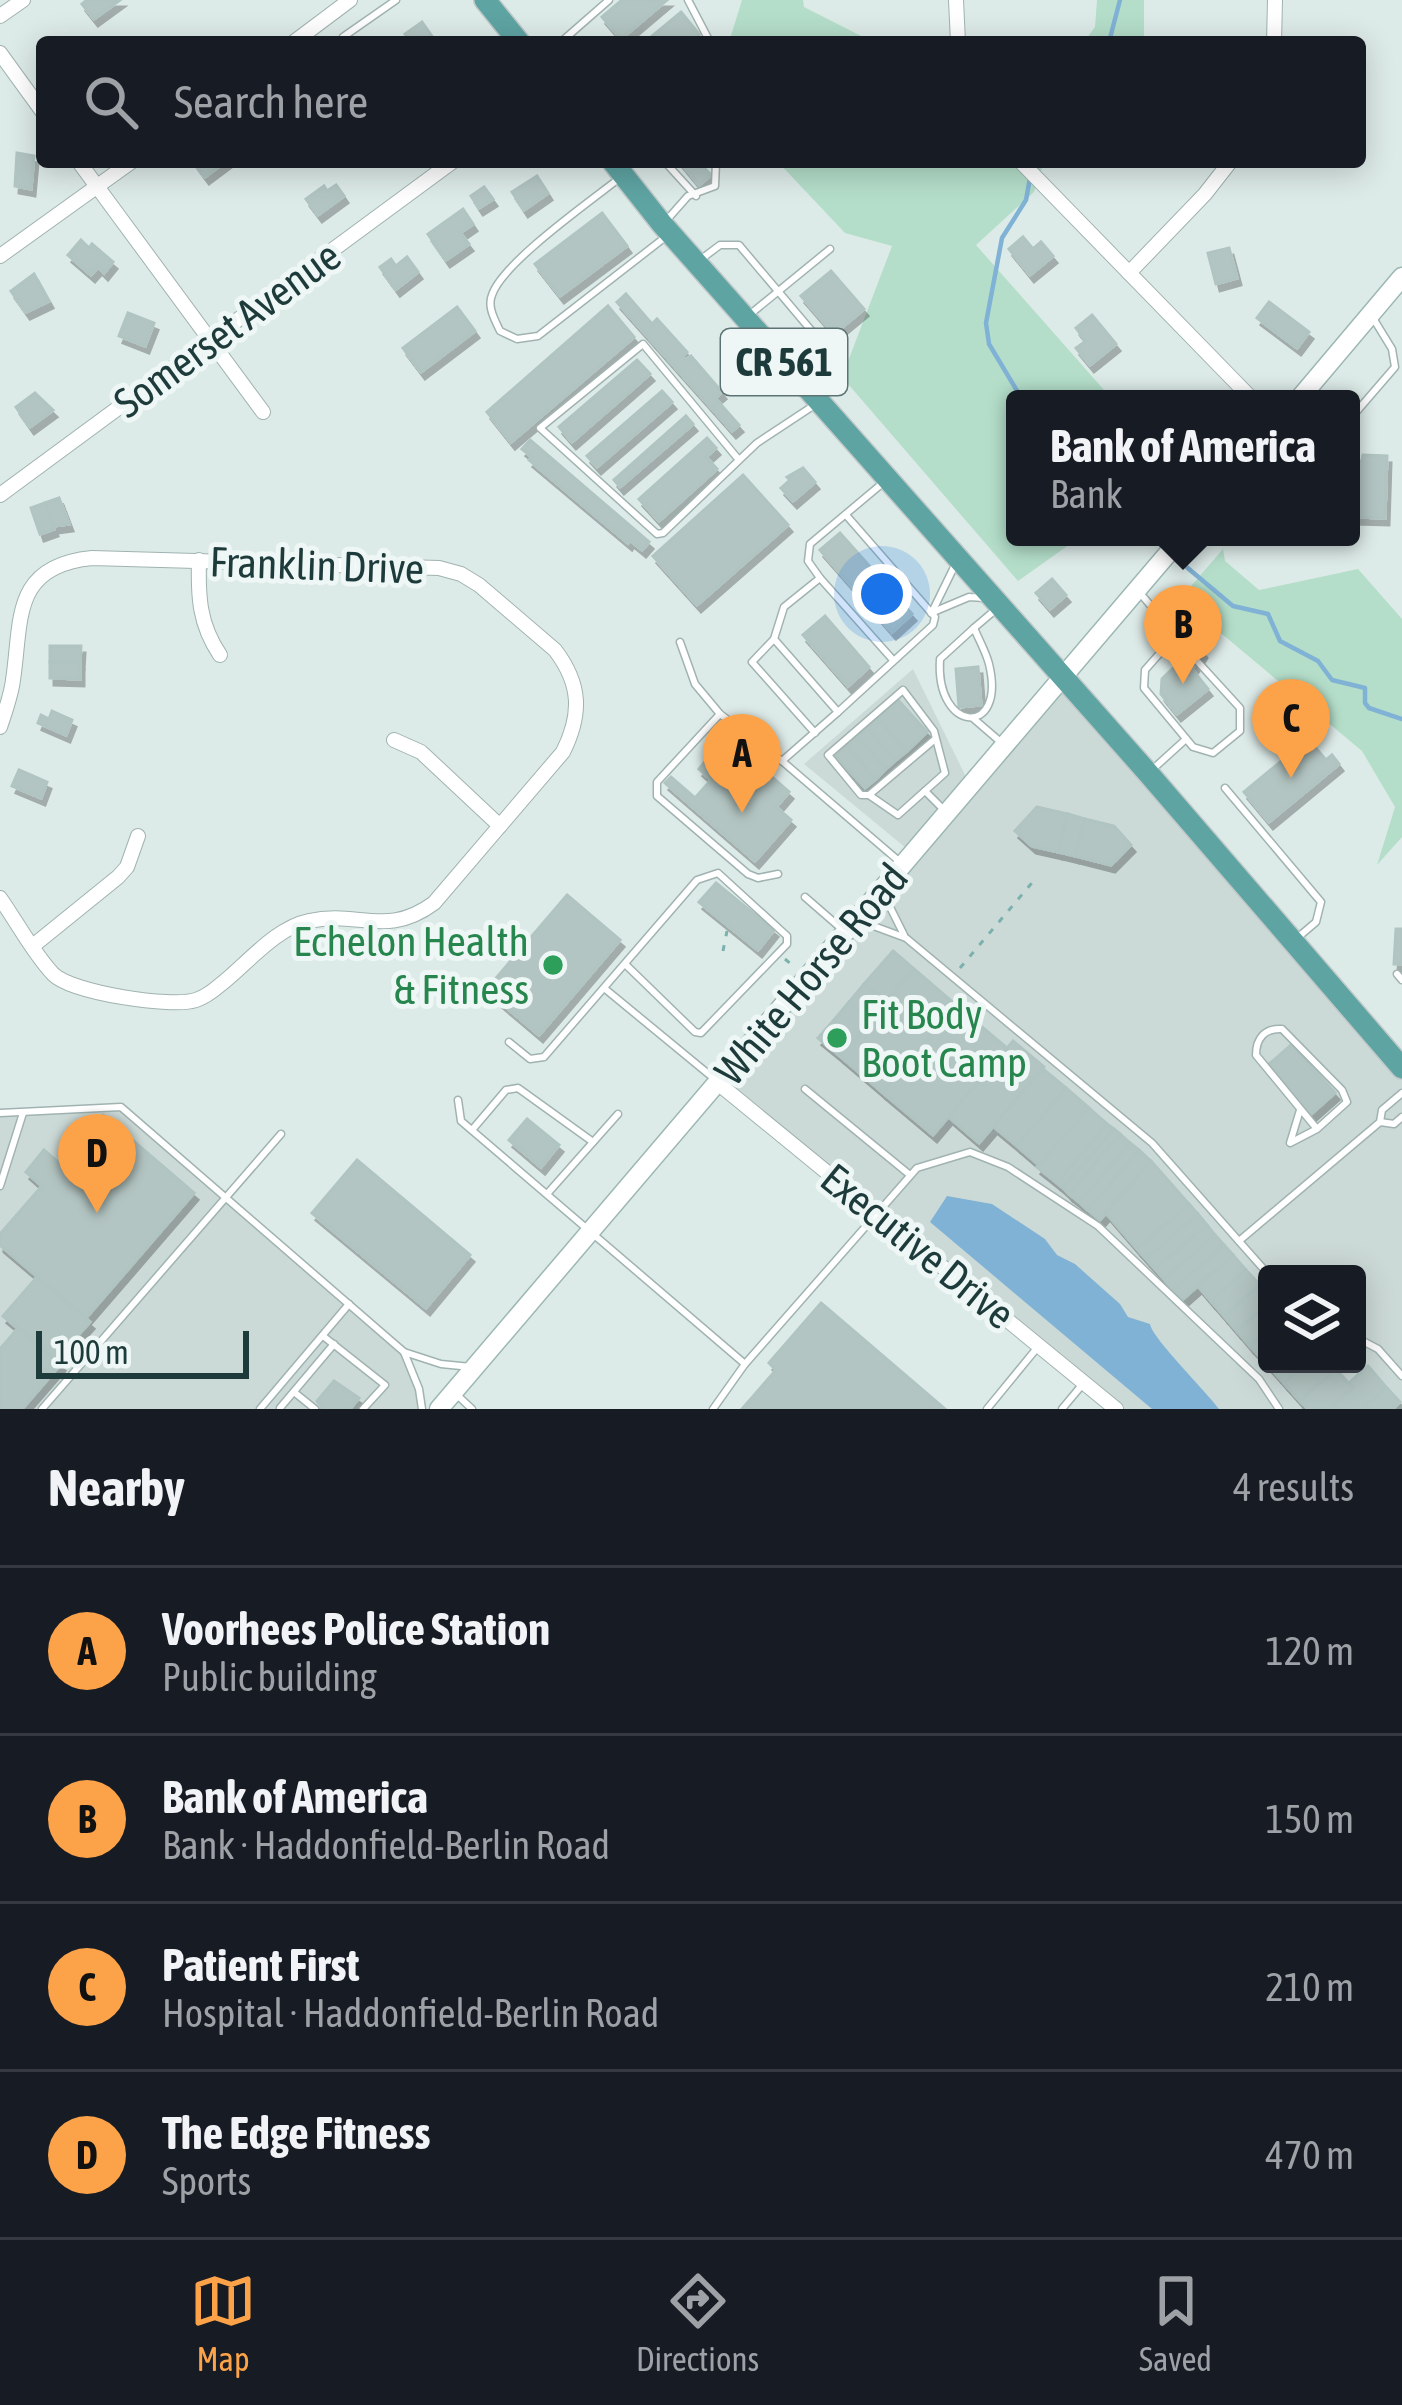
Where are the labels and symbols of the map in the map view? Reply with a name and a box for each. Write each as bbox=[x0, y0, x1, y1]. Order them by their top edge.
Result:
street label: Somerset Avenue bbox=[105, 231, 349, 427]
road number: CR 561 bbox=[721, 329, 847, 395]
street label: Franklin Drive bbox=[209, 537, 425, 593]
your location bbox=[852, 564, 912, 624]
pin: B bbox=[1144, 585, 1222, 684]
pin: C bbox=[1252, 679, 1330, 778]
pin: A bbox=[703, 714, 781, 813]
street label: White Horse Road bbox=[705, 854, 917, 1094]
place label: Echelon Health & Fitness bbox=[293, 917, 529, 1013]
marker: Echelon Health & Fitness bbox=[540, 952, 566, 978]
place label: Fit Body Boot Camp bbox=[861, 990, 1027, 1086]
marker: Fit Body Boot Camp bbox=[824, 1025, 850, 1051]
pin: D bbox=[58, 1114, 136, 1213]
street label: Executive Drive bbox=[812, 1154, 1024, 1338]
scale bar bbox=[36, 1325, 249, 1378]

